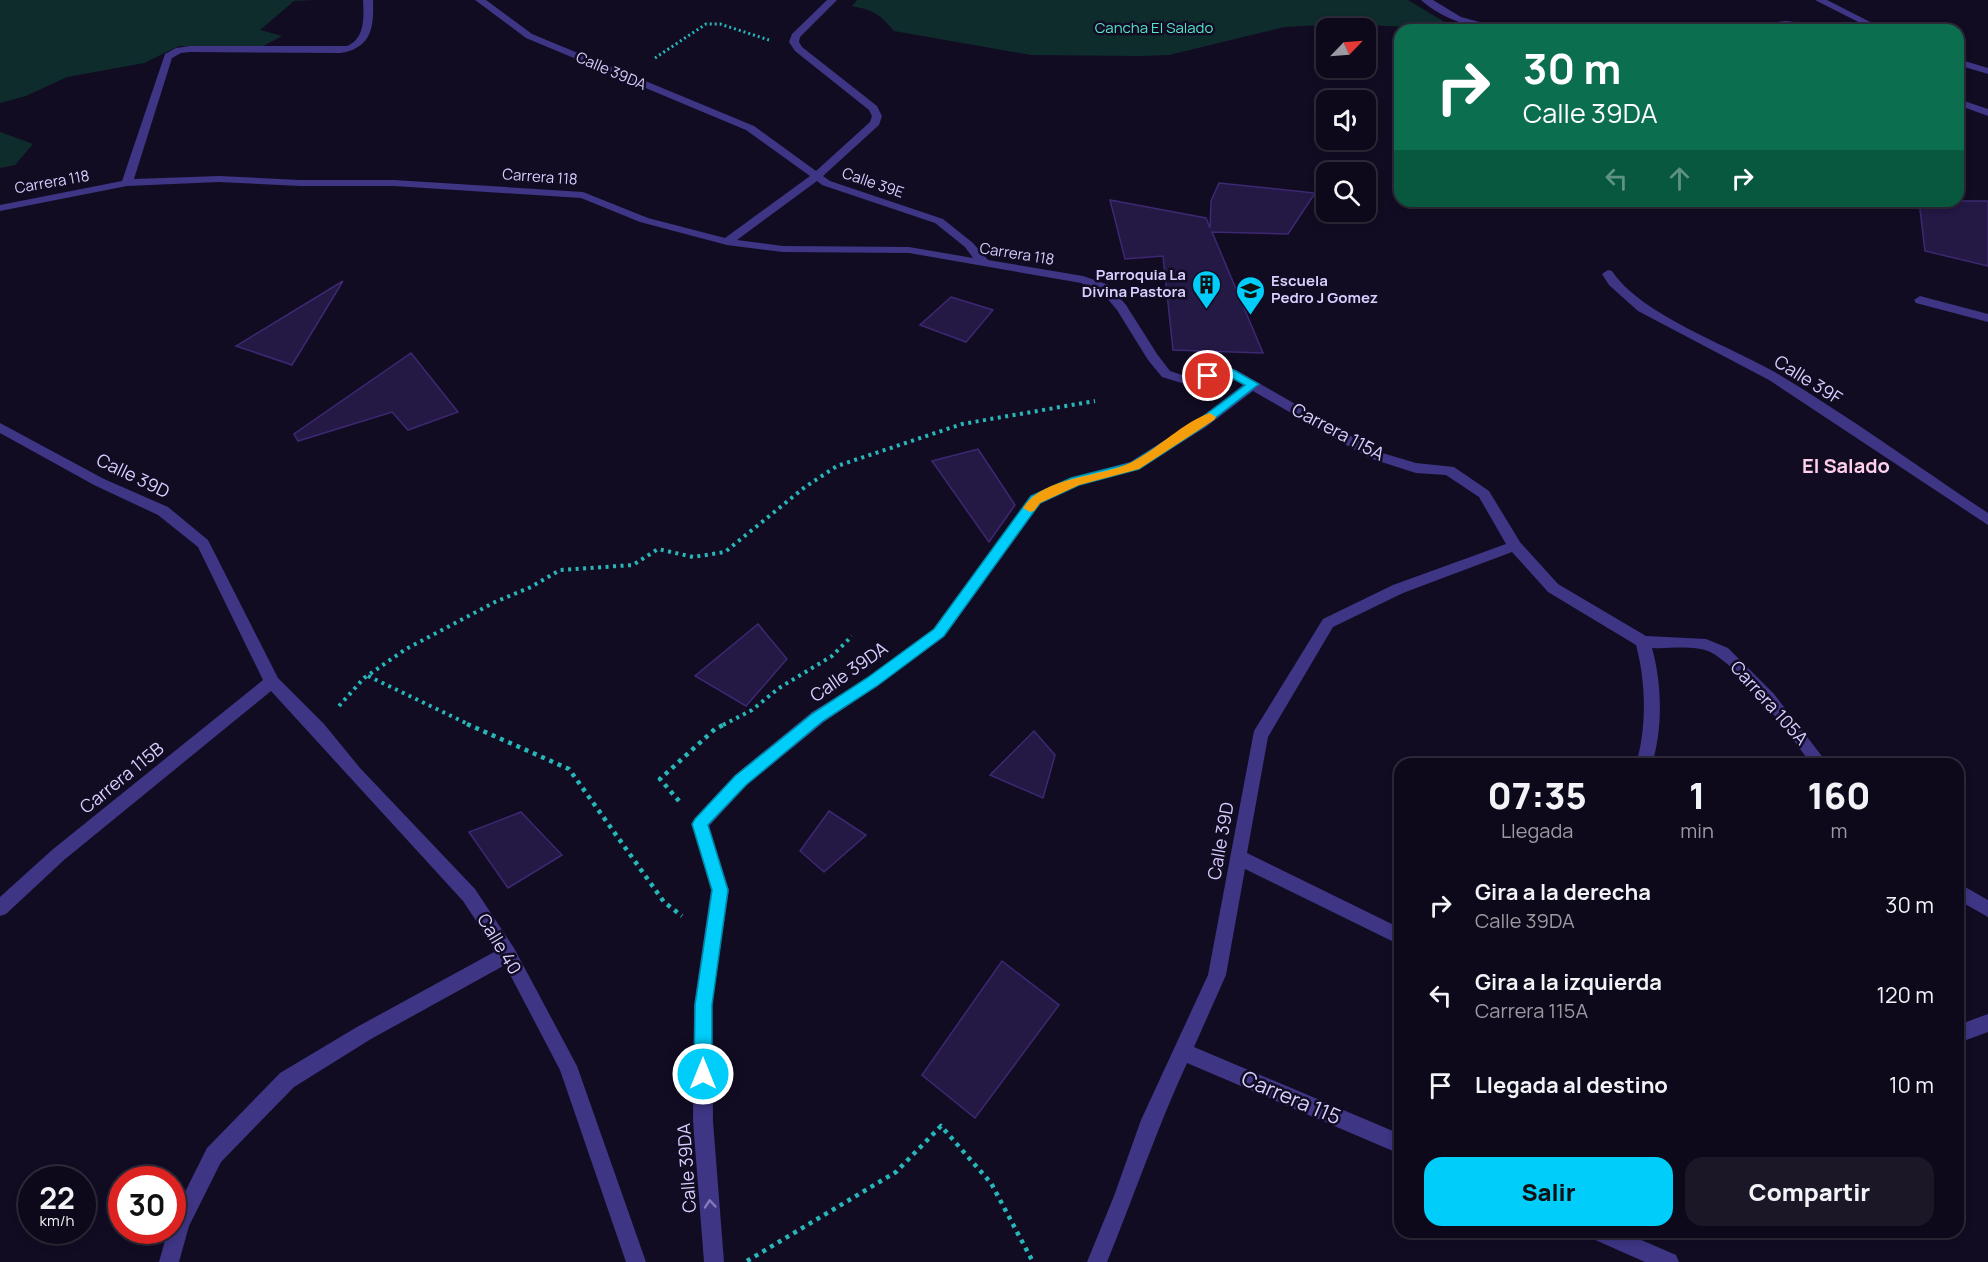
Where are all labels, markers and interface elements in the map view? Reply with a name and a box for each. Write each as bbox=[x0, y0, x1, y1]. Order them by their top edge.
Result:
park label: Cancha El Salado bbox=[1095, 17, 1213, 38]
north arrow bbox=[1316, 18, 1376, 78]
map controls bbox=[1316, 18, 1376, 222]
text: 30 m bbox=[1523, 39, 1621, 97]
street label: Calle 39DA bbox=[573, 46, 650, 95]
icon: right bbox=[1424, 48, 1502, 126]
button: sound bbox=[1316, 90, 1376, 150]
text: Calle 39DA bbox=[1523, 94, 1658, 131]
street label: Calle 39E bbox=[839, 162, 907, 203]
button: search bbox=[1316, 162, 1376, 222]
icon: left bbox=[1600, 162, 1633, 195]
icon: ahead bbox=[1663, 162, 1696, 195]
icon: right bbox=[1726, 162, 1759, 195]
street label: Carrera 118 bbox=[502, 163, 578, 190]
street label: Carrera 118 bbox=[13, 165, 91, 198]
street label: Carrera 118 bbox=[978, 237, 1056, 270]
place label: Parroquia La Divina Pastora bbox=[1082, 264, 1186, 302]
building icon: Parroquia La Divina Pastora bbox=[1191, 268, 1223, 310]
place label: Escuela Pedro J Gomez bbox=[1271, 270, 1378, 308]
school or university icon: Escuela Pedro J Gomez bbox=[1234, 274, 1266, 316]
street label: Calle 39F bbox=[1770, 349, 1847, 409]
pin bbox=[1182, 350, 1233, 401]
icon: arrive bbox=[1191, 359, 1224, 392]
street label: Carrera 115A bbox=[1288, 397, 1390, 466]
street label: Calle 39D bbox=[93, 447, 174, 503]
district label: El Salado bbox=[1802, 452, 1890, 479]
street label: Calle 39DA bbox=[805, 635, 893, 707]
street label: Carrera 105A bbox=[1725, 655, 1814, 750]
street label: Carrera 115B bbox=[74, 736, 168, 818]
text: 07:35 bbox=[1488, 771, 1587, 820]
text: 1 bbox=[1689, 771, 1705, 820]
text: 160 bbox=[1807, 771, 1870, 820]
street label: Calle 39D bbox=[1201, 800, 1239, 882]
text: Llegada bbox=[1501, 817, 1573, 844]
text: min bbox=[1680, 817, 1714, 844]
text: m bbox=[1830, 817, 1847, 844]
text: Gira a la derecha bbox=[1475, 877, 1651, 907]
icon: right bbox=[1424, 889, 1457, 922]
text: 30 m bbox=[1885, 890, 1934, 920]
text: Calle 39DA bbox=[1475, 907, 1575, 934]
street label: Calle 40 bbox=[472, 909, 527, 978]
text: Gira a la izquierda bbox=[1475, 967, 1662, 997]
icon: left bbox=[1424, 979, 1457, 1012]
text: 120 m bbox=[1876, 980, 1934, 1010]
text: Carrera 115A bbox=[1475, 997, 1588, 1024]
position arrow bbox=[671, 1042, 735, 1106]
street label: Carrera 115 bbox=[1237, 1064, 1345, 1131]
icon: arrive bbox=[1424, 1069, 1457, 1102]
text: Llegada al destino bbox=[1475, 1070, 1668, 1100]
text: 10 m bbox=[1889, 1070, 1934, 1100]
street label: Calle 39DA bbox=[671, 1122, 701, 1214]
button: Salir bbox=[1424, 1157, 1673, 1226]
button: Compartir bbox=[1685, 1157, 1934, 1226]
speed limit sign: 30 bbox=[108, 1166, 186, 1244]
text: 22 bbox=[39, 1177, 75, 1218]
one-way arrow bbox=[703, 1199, 716, 1208]
text: km/h bbox=[40, 1210, 74, 1231]

